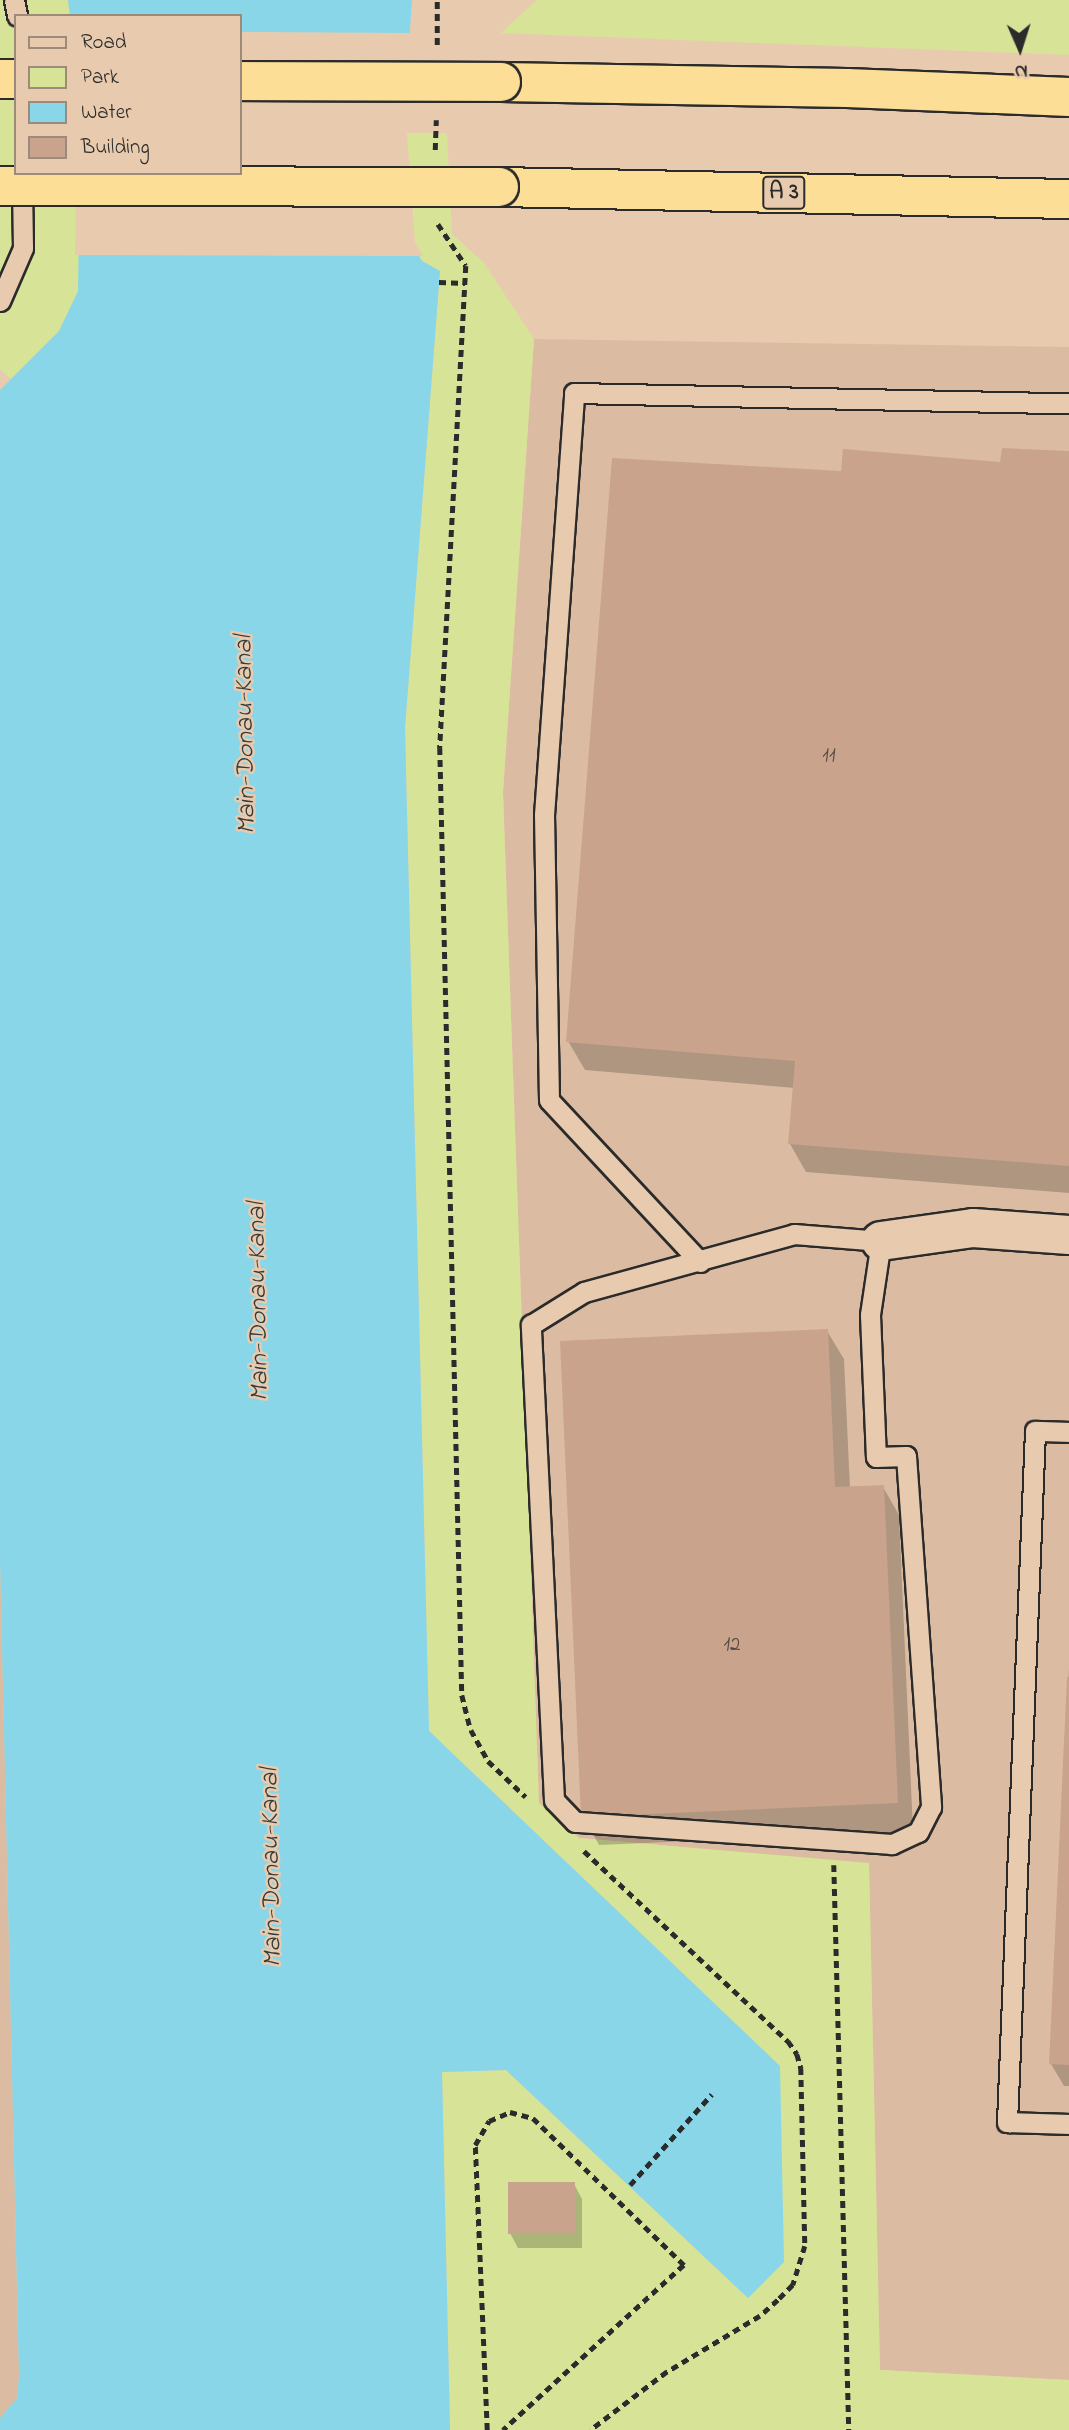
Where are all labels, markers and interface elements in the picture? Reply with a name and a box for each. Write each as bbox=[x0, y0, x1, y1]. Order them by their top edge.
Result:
legend bbox=[14, 14, 242, 175]
north arrow bbox=[985, 14, 1055, 84]
text: Road bbox=[81, 28, 127, 58]
text: N bbox=[1014, 57, 1028, 84]
text: Park bbox=[81, 63, 119, 93]
text: Water bbox=[81, 98, 132, 128]
text: Building bbox=[81, 133, 150, 163]
road number: A 3 bbox=[761, 174, 807, 212]
water label: Main-Donau-Kanal bbox=[230, 635, 264, 835]
house number: 11 bbox=[822, 743, 836, 769]
water label: Main-Donau-Kanal bbox=[243, 1202, 277, 1402]
house number: 12 bbox=[723, 1632, 741, 1658]
water label: Main-Donau-Kanal bbox=[256, 1768, 290, 1968]

